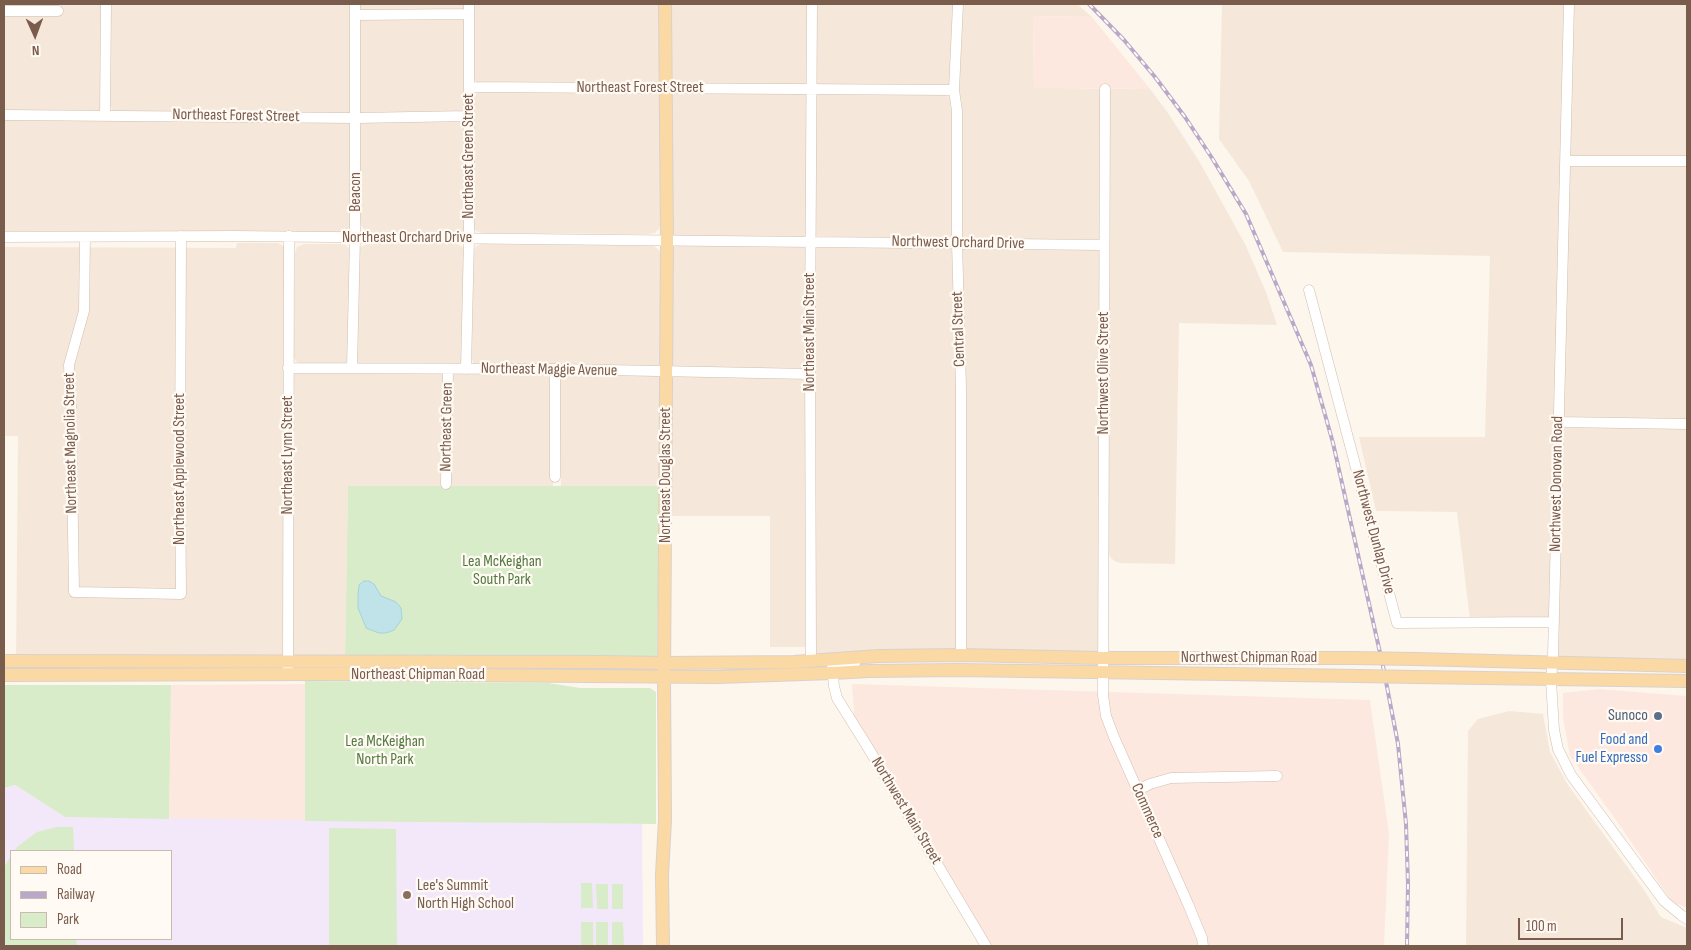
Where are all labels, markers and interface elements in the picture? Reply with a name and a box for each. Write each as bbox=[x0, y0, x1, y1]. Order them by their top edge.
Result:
north arrow bbox=[10, 10, 60, 60]
text: N bbox=[32, 42, 40, 59]
street label: Northeast Forest Street bbox=[576, 78, 704, 98]
street label: Northeast Green Street bbox=[459, 93, 479, 219]
street label: Northeast Forest Street bbox=[172, 105, 300, 127]
street label: Beacon bbox=[346, 172, 366, 212]
street label: Northeast Orchard Drive bbox=[342, 228, 472, 248]
street label: Northwest Orchard Drive bbox=[891, 232, 1025, 254]
street label: Northeast Main Street bbox=[800, 273, 820, 391]
street label: Central Street bbox=[948, 291, 970, 367]
street label: Northwest Olive Street bbox=[1094, 312, 1114, 434]
street label: Northeast Maggie Avenue bbox=[481, 359, 617, 381]
street label: Northeast Magnolia Street bbox=[60, 372, 82, 514]
street label: Northeast Green bbox=[437, 382, 457, 472]
street label: Northeast Applewood Street bbox=[170, 393, 190, 545]
street label: Northeast Lynn Street bbox=[278, 396, 298, 514]
street label: Northeast Douglas Street bbox=[656, 407, 676, 543]
street label: Northwest Donovan Road bbox=[1546, 416, 1568, 552]
street label: Northwest Dunlap Drive bbox=[1347, 468, 1399, 596]
park label: Lea McKeighan South Park bbox=[462, 552, 542, 590]
street label: Northwest Chipman Road bbox=[1181, 648, 1317, 668]
street label: Northeast Chipman Road bbox=[351, 665, 485, 685]
place label: Sunoco bbox=[1608, 706, 1648, 726]
marker: Sunoco bbox=[1652, 710, 1664, 722]
place label: Food and Fuel Expresso bbox=[1575, 730, 1648, 768]
park label: Lea McKeighan North Park bbox=[345, 732, 425, 770]
marker: Food and Fuel Expresso bbox=[1652, 743, 1664, 755]
street label: Northwest Main Street bbox=[866, 754, 946, 868]
street label: Commerce bbox=[1126, 780, 1168, 842]
legend bbox=[10, 850, 172, 940]
text: Road bbox=[57, 860, 82, 879]
place label: Lee's Summit North High School bbox=[417, 876, 514, 914]
text: Railway bbox=[57, 885, 95, 904]
marker: Lee's Summit North High School bbox=[401, 889, 413, 901]
scale bar bbox=[1521, 908, 1626, 940]
text: Park bbox=[57, 910, 79, 929]
text: 100 m bbox=[1526, 917, 1557, 936]

